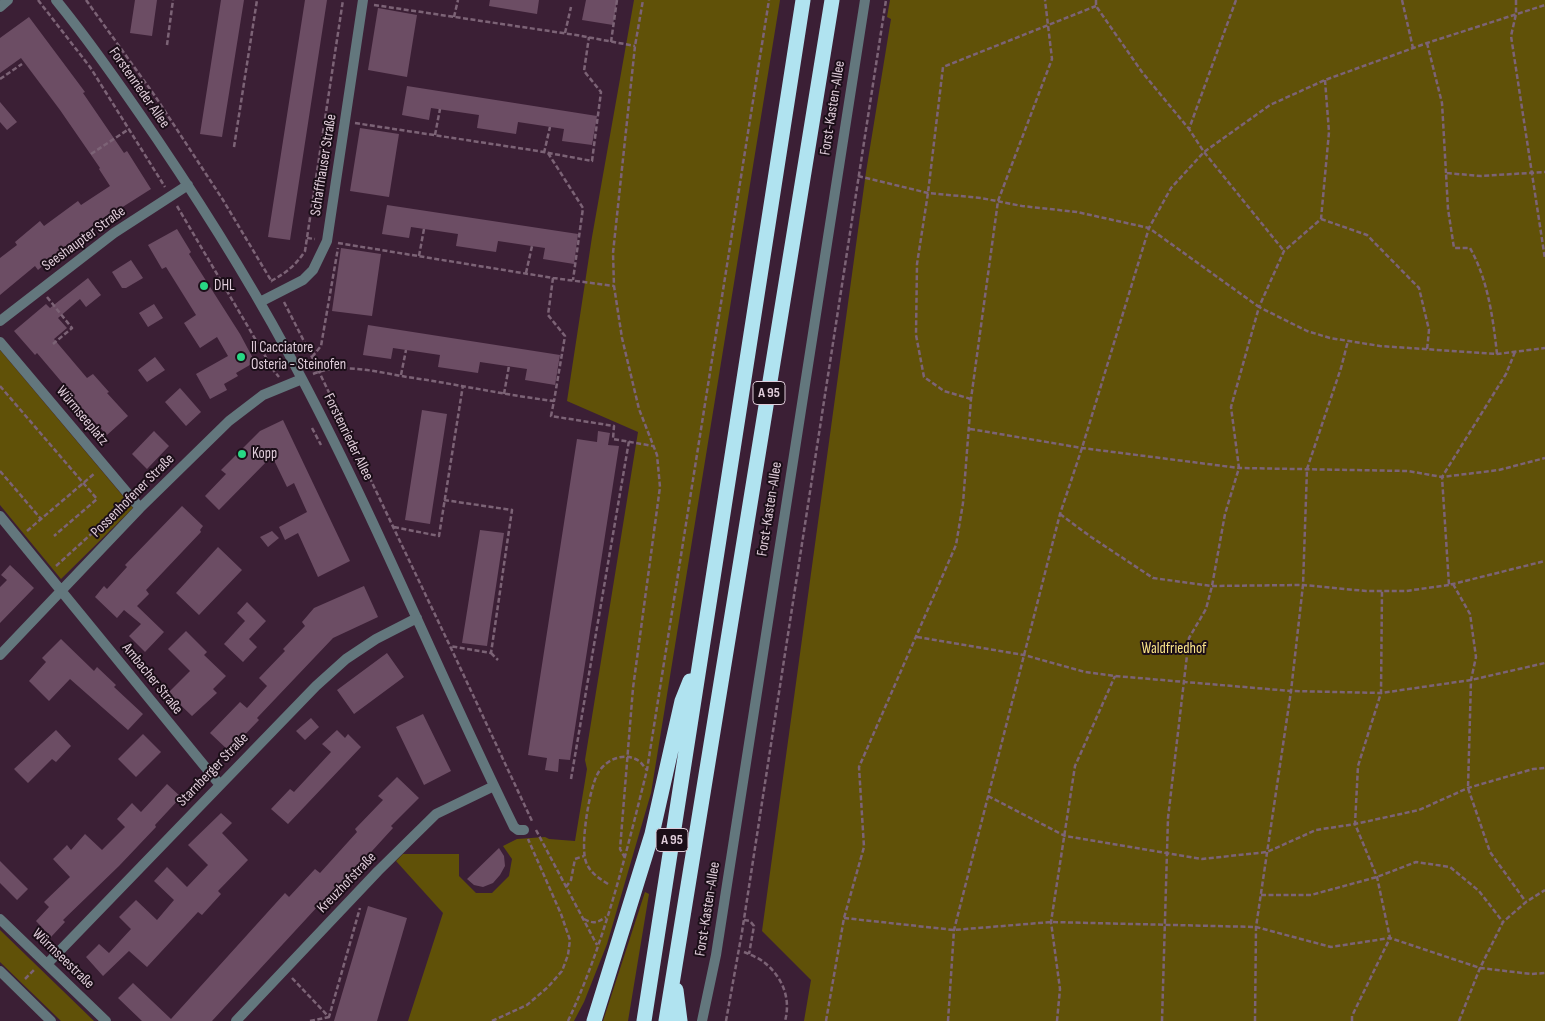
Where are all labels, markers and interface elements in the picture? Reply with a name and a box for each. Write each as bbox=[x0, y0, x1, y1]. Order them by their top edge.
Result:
street label: Forstenrieder Allee bbox=[105, 44, 173, 132]
street label: Forst-Kasten-Allee bbox=[817, 59, 849, 157]
street label: Schaffhauser Straße bbox=[307, 113, 341, 217]
street label: Seeshaupter Straße bbox=[39, 203, 129, 275]
place label: DHL bbox=[214, 277, 235, 295]
marker: DHL bbox=[198, 280, 210, 292]
place label: Il Cacciatore Osteria - Steinofen bbox=[251, 339, 346, 374]
marker: Il Cacciatore Osteria - Steinofen bbox=[235, 351, 247, 363]
road number: A 95 bbox=[753, 382, 785, 404]
street label: Würmseeplatz bbox=[52, 383, 112, 449]
street label: Forstenrieder Allee bbox=[319, 391, 377, 483]
place label: Kopp bbox=[252, 445, 277, 463]
marker: Kopp bbox=[236, 448, 248, 460]
street label: Possenhofener Straße bbox=[88, 451, 178, 541]
street label: Forst-Kasten-Allee bbox=[754, 460, 786, 558]
street label: Ambacher Straße bbox=[118, 640, 186, 718]
park label: Waldfriedhof bbox=[1142, 640, 1206, 658]
street label: Starnberger Straße bbox=[173, 729, 253, 811]
road number: A 95 bbox=[656, 828, 688, 852]
street label: Kreuzhofstraße bbox=[314, 849, 380, 917]
street label: Forst-Kasten-Allee bbox=[692, 860, 724, 958]
street label: Würmseestraße bbox=[28, 925, 98, 993]

